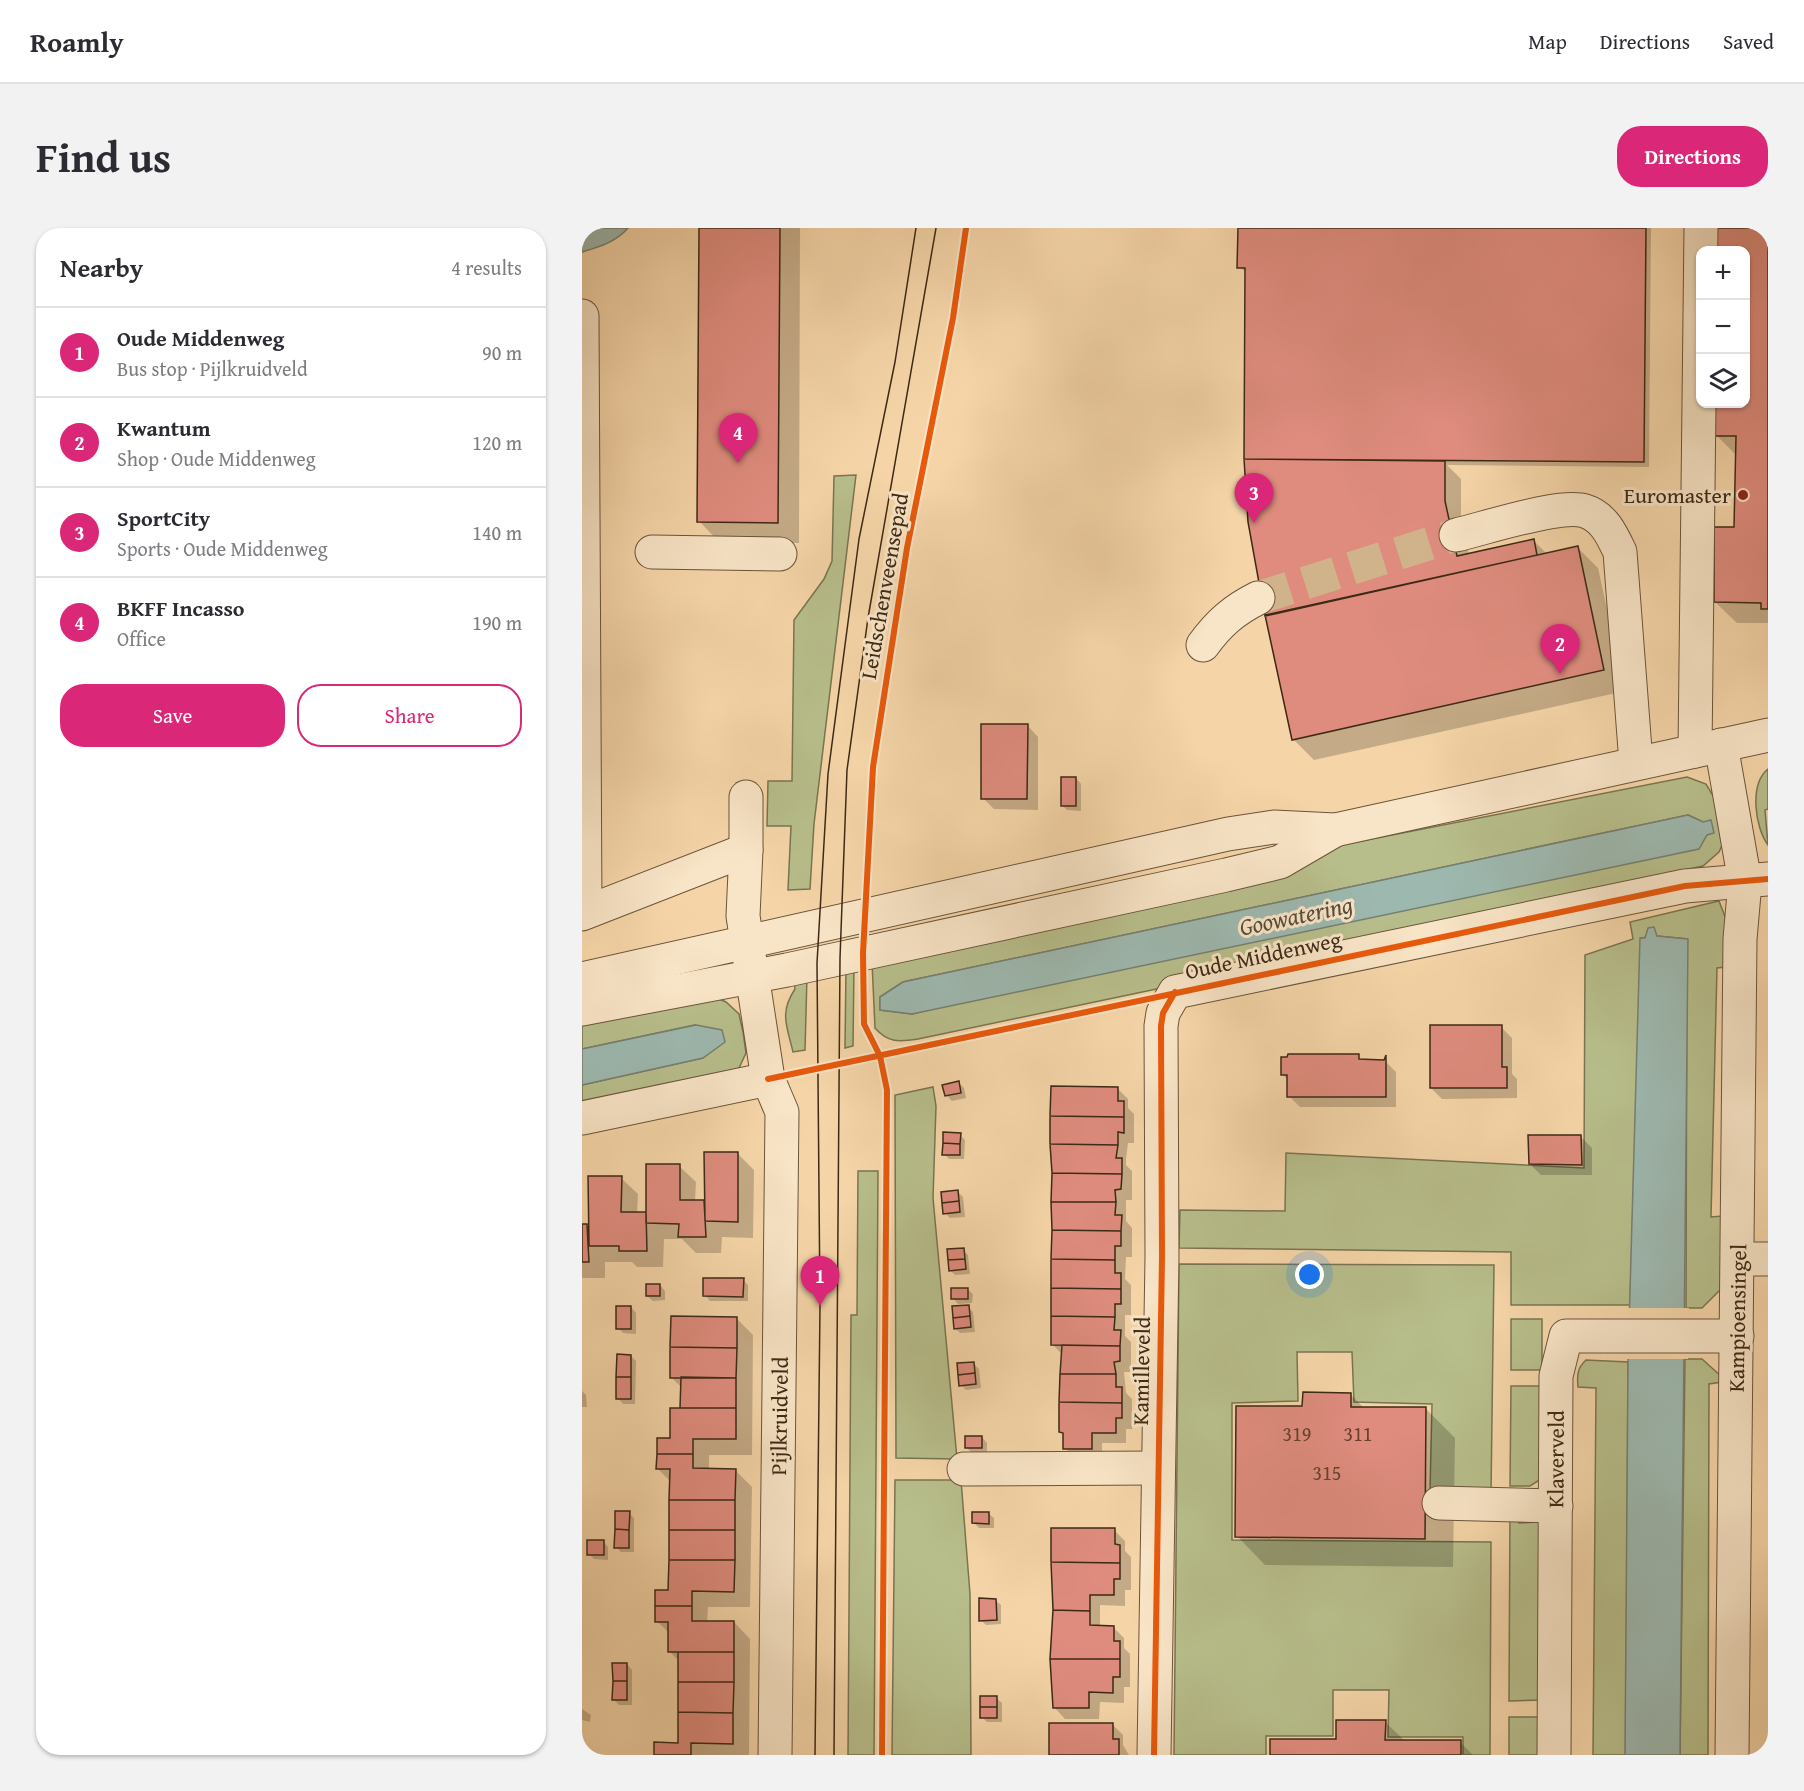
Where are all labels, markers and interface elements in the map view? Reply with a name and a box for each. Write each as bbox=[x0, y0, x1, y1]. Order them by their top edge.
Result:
text: Roamly bbox=[30, 21, 124, 62]
text: Map bbox=[1528, 26, 1567, 57]
text: Directions bbox=[1600, 26, 1690, 57]
text: Saved bbox=[1723, 26, 1774, 57]
text: Find us bbox=[36, 126, 171, 187]
button: Directions bbox=[1617, 126, 1768, 187]
map controls bbox=[1696, 246, 1750, 408]
button: + bbox=[1696, 246, 1750, 300]
text: Nearby bbox=[60, 248, 143, 287]
text: 4 results bbox=[451, 253, 522, 282]
button: − bbox=[1696, 300, 1750, 354]
text: Oude Middenweg bbox=[117, 322, 284, 354]
text: 1 bbox=[74, 338, 85, 367]
text: 90 m bbox=[482, 338, 522, 367]
text: Bus stop · Pijlkruidveld bbox=[117, 354, 308, 383]
button: layers bbox=[1696, 354, 1750, 408]
text: Kwantum bbox=[117, 412, 211, 444]
pin: 4 bbox=[718, 414, 758, 463]
text: 2 bbox=[74, 428, 85, 457]
text: 120 m bbox=[472, 428, 522, 457]
text: Shop · Oude Middenweg bbox=[117, 444, 316, 473]
pin: 3 bbox=[1234, 474, 1274, 523]
place label: Euromaster bbox=[1624, 479, 1731, 511]
marker: Euromaster bbox=[1736, 488, 1750, 502]
street label: Leidschenveensepad bbox=[852, 490, 916, 682]
text: SportCity bbox=[117, 502, 210, 534]
text: 3 bbox=[74, 518, 85, 547]
text: 140 m bbox=[472, 518, 522, 547]
text: Sports · Oude Middenweg bbox=[117, 534, 328, 563]
text: BKFF Incasso bbox=[117, 592, 245, 624]
text: 4 bbox=[74, 608, 85, 637]
text: 190 m bbox=[472, 608, 522, 637]
text: Office bbox=[117, 624, 166, 653]
pin: 2 bbox=[1540, 624, 1580, 674]
button: Save bbox=[60, 684, 285, 747]
button: Share bbox=[297, 684, 522, 747]
water label: Goowatering bbox=[1236, 886, 1356, 945]
street label: Oude Middenweg bbox=[1182, 923, 1344, 987]
street label: Kampioensingel bbox=[1720, 1244, 1754, 1392]
pin: 1 bbox=[800, 1256, 840, 1306]
your location bbox=[1295, 1260, 1324, 1289]
street label: Kamilleveld bbox=[1124, 1316, 1158, 1426]
street label: Pijlkruidveld bbox=[762, 1356, 796, 1476]
street label: Klaverveld bbox=[1539, 1410, 1572, 1508]
house number: 319 bbox=[1283, 1419, 1311, 1448]
house number: 311 bbox=[1344, 1419, 1372, 1448]
house number: 315 bbox=[1313, 1458, 1341, 1487]

